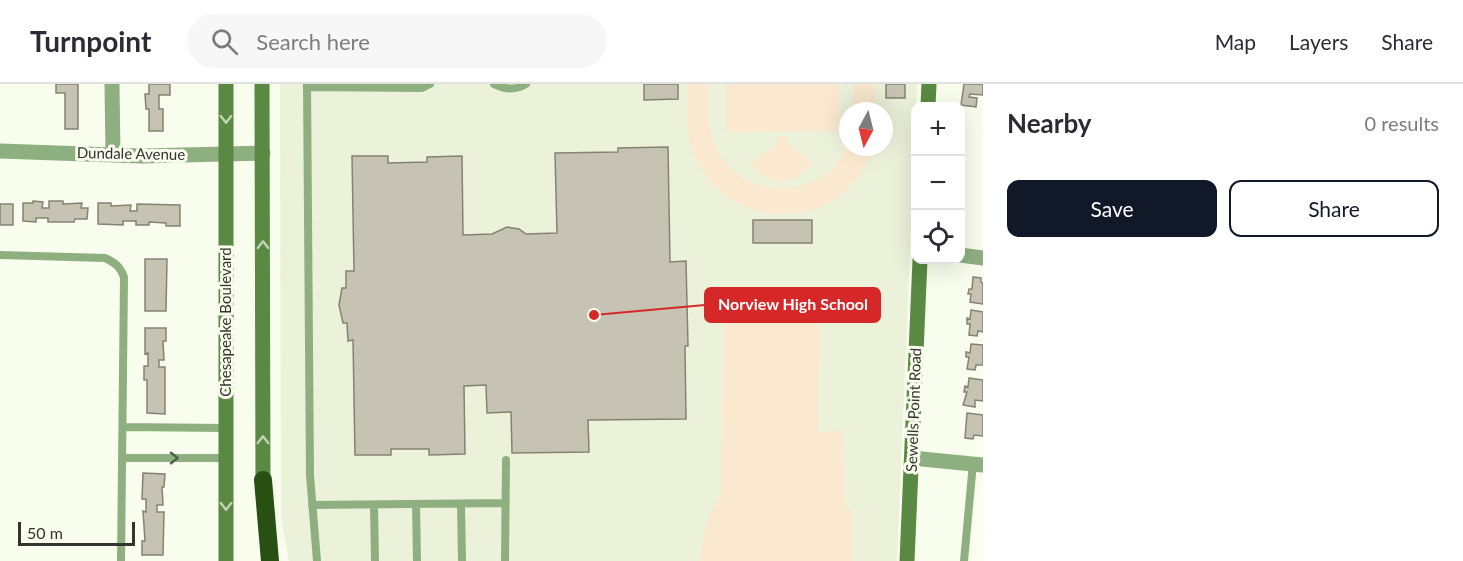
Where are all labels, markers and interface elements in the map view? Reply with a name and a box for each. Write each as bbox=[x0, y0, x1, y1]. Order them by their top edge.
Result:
search box bbox=[187, 14, 607, 68]
text: Turnpoint bbox=[30, 24, 151, 58]
icon: search bbox=[208, 25, 241, 58]
text: Search here bbox=[256, 28, 370, 55]
text: Map bbox=[1215, 29, 1256, 54]
text: Layers bbox=[1289, 29, 1348, 54]
text: Share bbox=[1381, 29, 1433, 54]
north arrow bbox=[839, 102, 893, 156]
map controls bbox=[911, 102, 965, 264]
button: + bbox=[911, 102, 965, 156]
text: Nearby bbox=[1007, 107, 1092, 139]
text: 0 results bbox=[1364, 111, 1439, 135]
one-way arrow bbox=[220, 114, 232, 123]
street label: Dundale Avenue bbox=[77, 143, 185, 163]
button: − bbox=[911, 156, 965, 210]
button: Save bbox=[1007, 180, 1217, 237]
button: Share bbox=[1229, 180, 1439, 237]
button: locate bbox=[911, 210, 965, 264]
one-way arrow bbox=[257, 240, 269, 249]
street label: Chesapeake Boulevard bbox=[216, 247, 234, 397]
callout: Norview High School bbox=[705, 288, 880, 322]
text: Norview High School bbox=[718, 294, 868, 313]
street label: Sewells Point Road bbox=[902, 347, 924, 472]
one-way arrow bbox=[257, 435, 269, 444]
one-way arrow bbox=[169, 452, 178, 464]
one-way arrow bbox=[220, 502, 232, 511]
scale bar bbox=[18, 519, 135, 546]
text: 50 m bbox=[27, 523, 63, 542]

